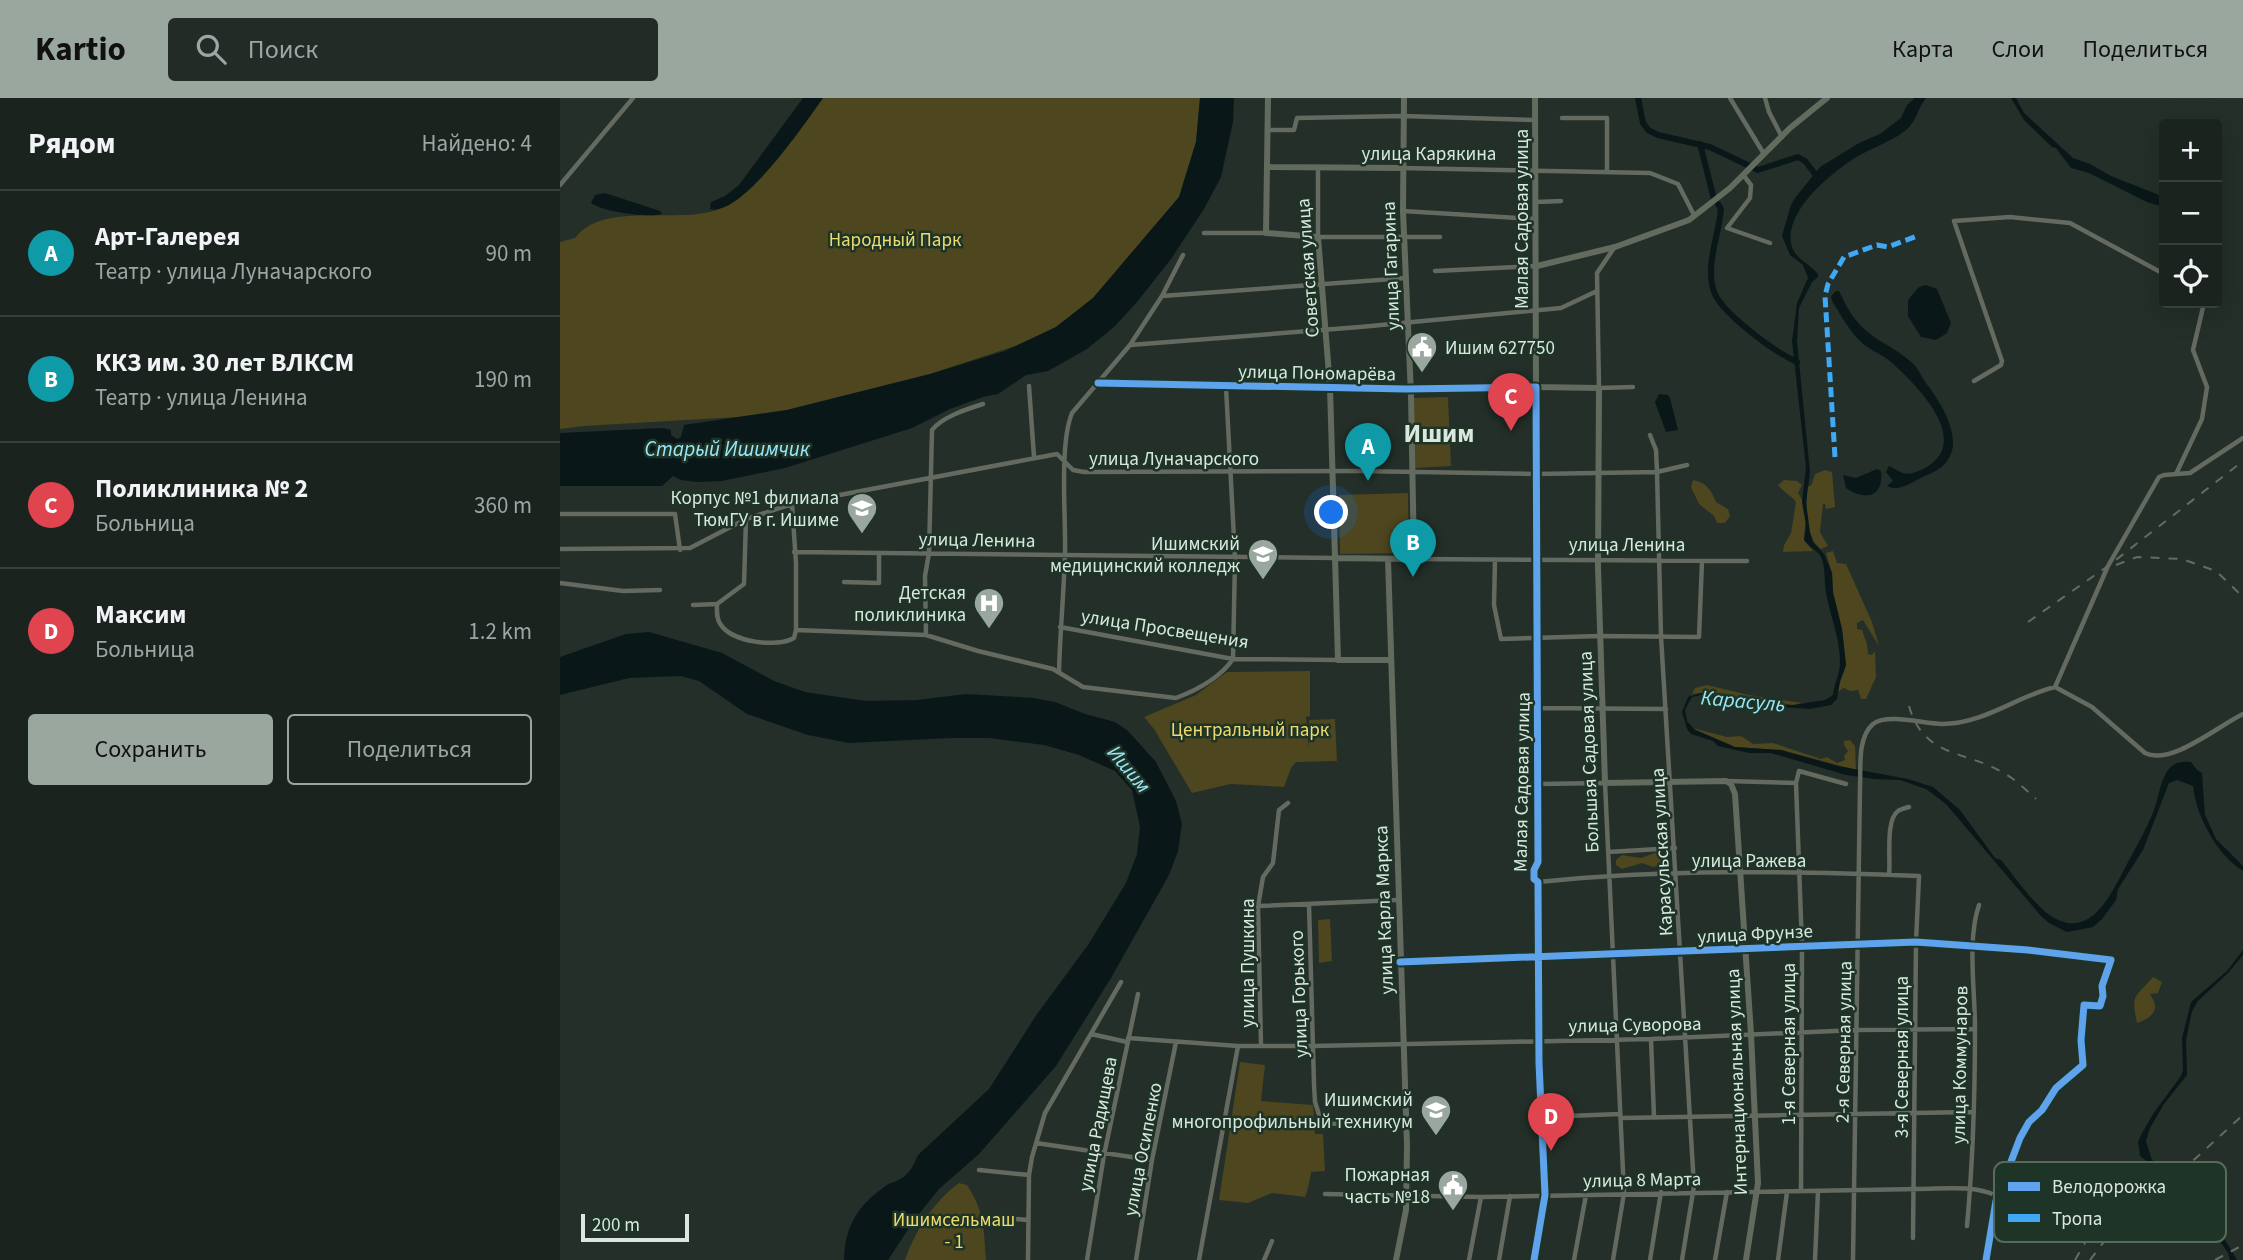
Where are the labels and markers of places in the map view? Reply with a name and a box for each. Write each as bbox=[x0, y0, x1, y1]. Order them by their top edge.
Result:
public building icon: Ишим 627750 bbox=[1405, 330, 1439, 374]
place label: Ишим 627750 bbox=[1445, 335, 1555, 362]
pin: C bbox=[1488, 373, 1534, 431]
pin: A bbox=[1345, 423, 1391, 481]
place label: Корпус №1 филиала ТюмГУ в г. Ишиме bbox=[671, 485, 839, 534]
school or university icon: Корпус №1 филиала ТюмГУ в г. Ишиме bbox=[845, 491, 879, 535]
pin: B bbox=[1390, 519, 1436, 577]
place label: Ишимский медицинский колледж bbox=[1050, 531, 1240, 580]
school or university icon: Ишимский медицинский колледж bbox=[1246, 537, 1280, 581]
place label: Детская поликлиника bbox=[854, 580, 966, 629]
hospital icon: Детская поликлиника bbox=[972, 586, 1006, 630]
place label: Ишимский многопрофильный техникум bbox=[1172, 1087, 1413, 1136]
school or university icon: Ишимский многопрофильный техникум bbox=[1419, 1093, 1453, 1137]
pin: D bbox=[1528, 1093, 1574, 1151]
place label: Пожарная часть №18 bbox=[1344, 1162, 1430, 1211]
public building icon: Пожарная часть №18 bbox=[1436, 1168, 1470, 1212]

